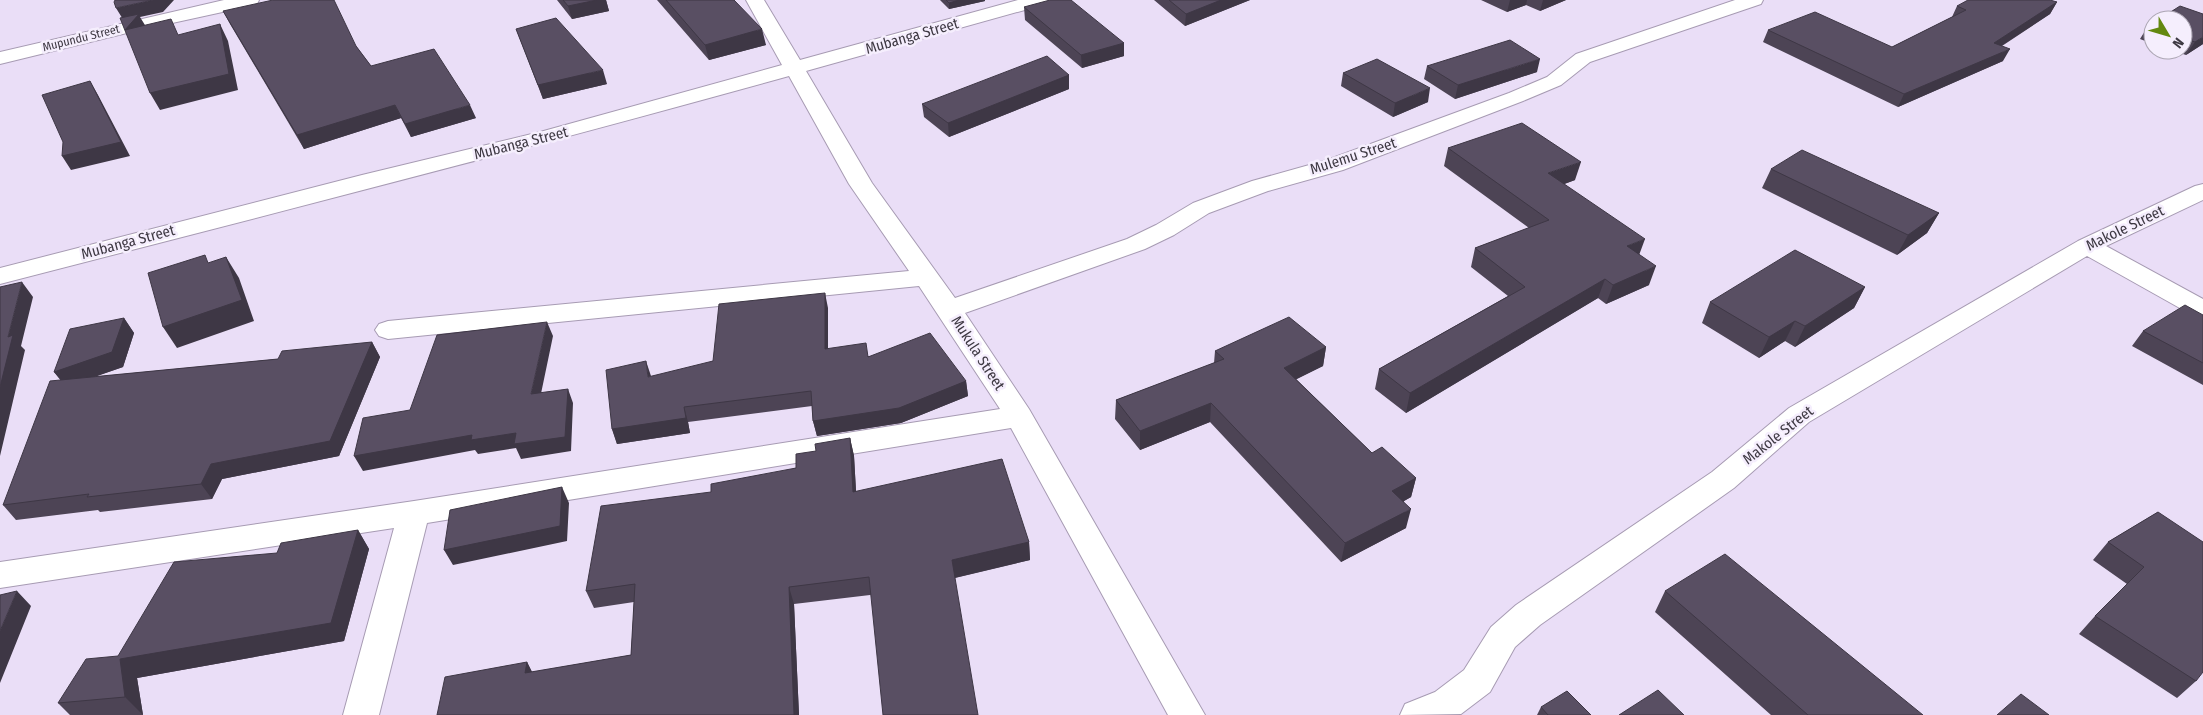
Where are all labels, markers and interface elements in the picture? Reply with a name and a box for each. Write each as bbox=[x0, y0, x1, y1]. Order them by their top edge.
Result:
north arrow bbox=[2143, 10, 2193, 60]
street label: Mubanga Street bbox=[863, 14, 961, 58]
street label: Mupundu Street bbox=[41, 22, 121, 54]
text: N bbox=[2169, 34, 2187, 51]
street label: Mubanga Street bbox=[472, 123, 570, 163]
street label: Mulemu Street bbox=[1308, 134, 1398, 178]
street label: Makole Street bbox=[2083, 201, 2167, 255]
street label: Mubanga Street bbox=[79, 221, 177, 263]
street label: Mukula Street bbox=[947, 313, 1009, 394]
street label: Makole Street bbox=[1739, 402, 1817, 468]

